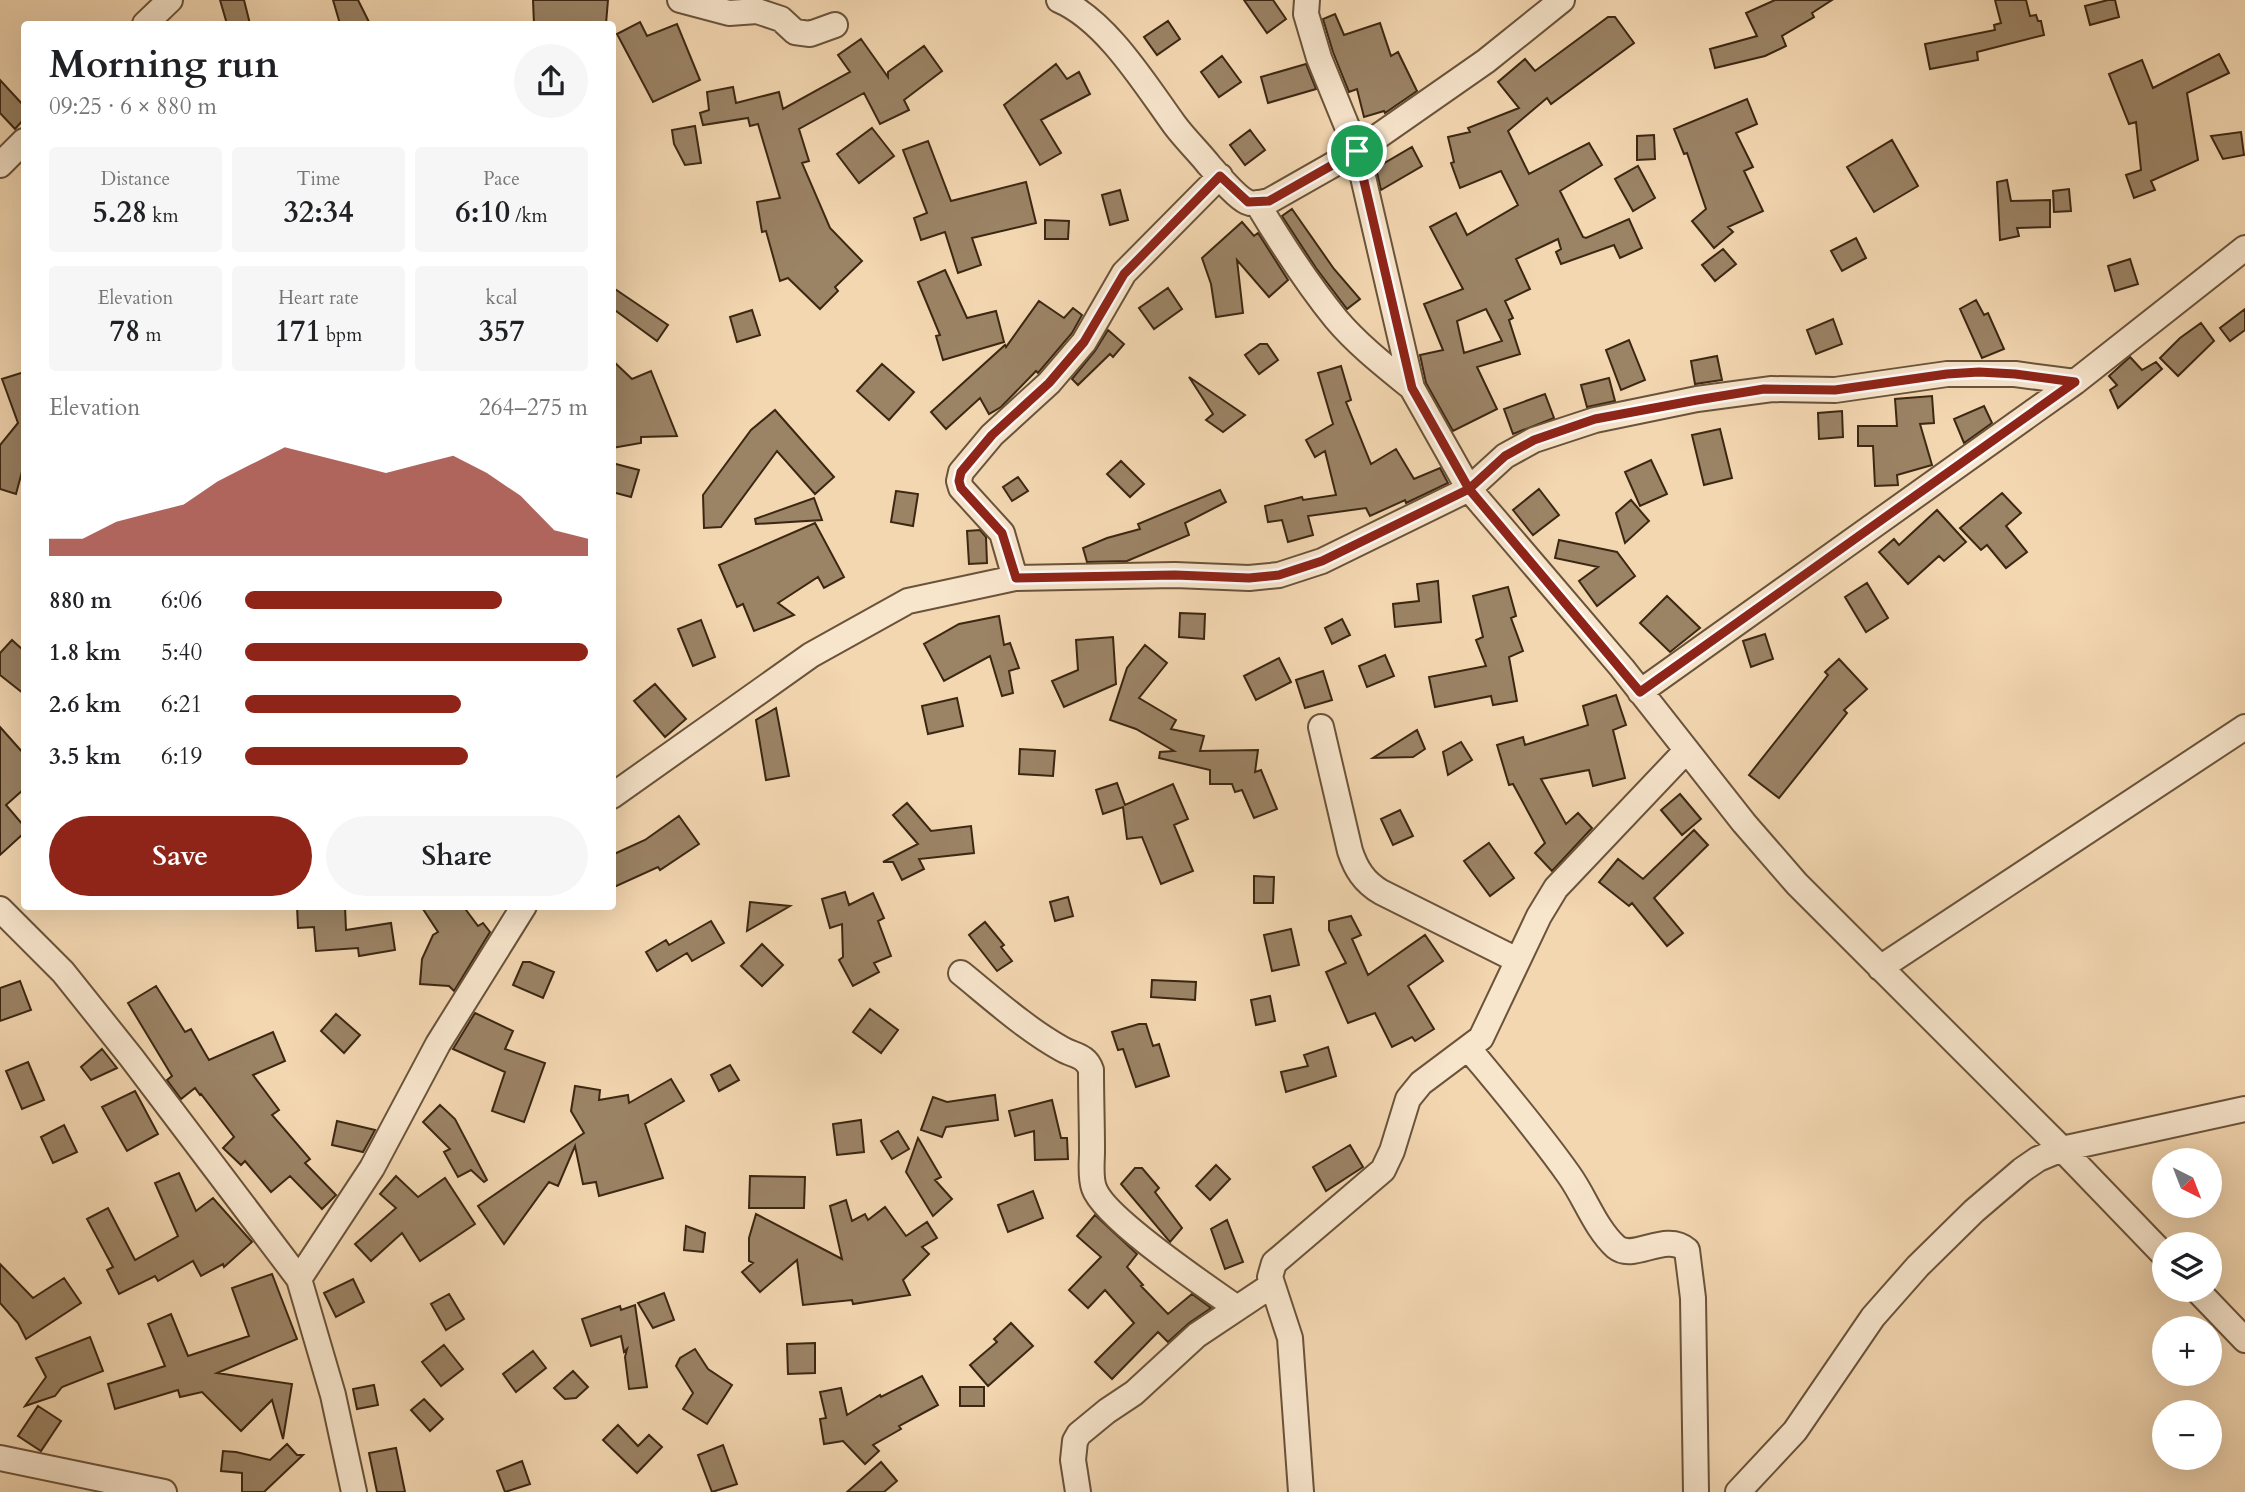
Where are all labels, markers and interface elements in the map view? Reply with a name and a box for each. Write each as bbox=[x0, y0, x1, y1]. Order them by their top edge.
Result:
text: Morning run bbox=[49, 39, 279, 91]
button: share bbox=[514, 44, 588, 118]
text: 09:25 · 6 × 880 m bbox=[49, 91, 217, 122]
pin bbox=[1327, 121, 1387, 181]
icon: arrive bbox=[1338, 132, 1376, 170]
text: Distance bbox=[101, 166, 170, 192]
text: Time bbox=[297, 166, 340, 192]
text: Pace bbox=[483, 166, 520, 192]
text: 5.28 bbox=[92, 192, 147, 233]
text: 32:34 bbox=[283, 192, 354, 233]
text: 6:10 bbox=[455, 192, 510, 233]
text: km bbox=[147, 203, 179, 229]
text: /km bbox=[510, 203, 548, 229]
text: Elevation bbox=[98, 285, 173, 311]
text: Heart rate bbox=[278, 285, 359, 311]
text: kcal bbox=[486, 285, 517, 311]
text: 78 bbox=[110, 311, 140, 352]
text: 171 bbox=[275, 311, 321, 352]
text: 357 bbox=[478, 311, 525, 352]
text: m bbox=[140, 322, 161, 348]
text: bpm bbox=[321, 322, 362, 348]
text: Elevation bbox=[49, 392, 140, 423]
text: 264–275 m bbox=[479, 392, 588, 423]
text: 880 m bbox=[49, 585, 112, 616]
text: 6:06 bbox=[161, 585, 202, 616]
text: 1.8 km bbox=[49, 637, 121, 668]
text: 5:40 bbox=[161, 637, 202, 668]
text: 2.6 km bbox=[49, 689, 121, 720]
text: 6:21 bbox=[161, 689, 202, 720]
text: 3.5 km bbox=[49, 741, 121, 772]
text: 6:19 bbox=[161, 741, 202, 772]
button: Save bbox=[49, 816, 312, 896]
button: Share bbox=[326, 816, 588, 896]
north arrow bbox=[2152, 1148, 2222, 1218]
map controls bbox=[2152, 1148, 2222, 1470]
button: layers bbox=[2152, 1232, 2222, 1302]
button: + bbox=[2152, 1316, 2222, 1386]
button: − bbox=[2152, 1400, 2222, 1470]

